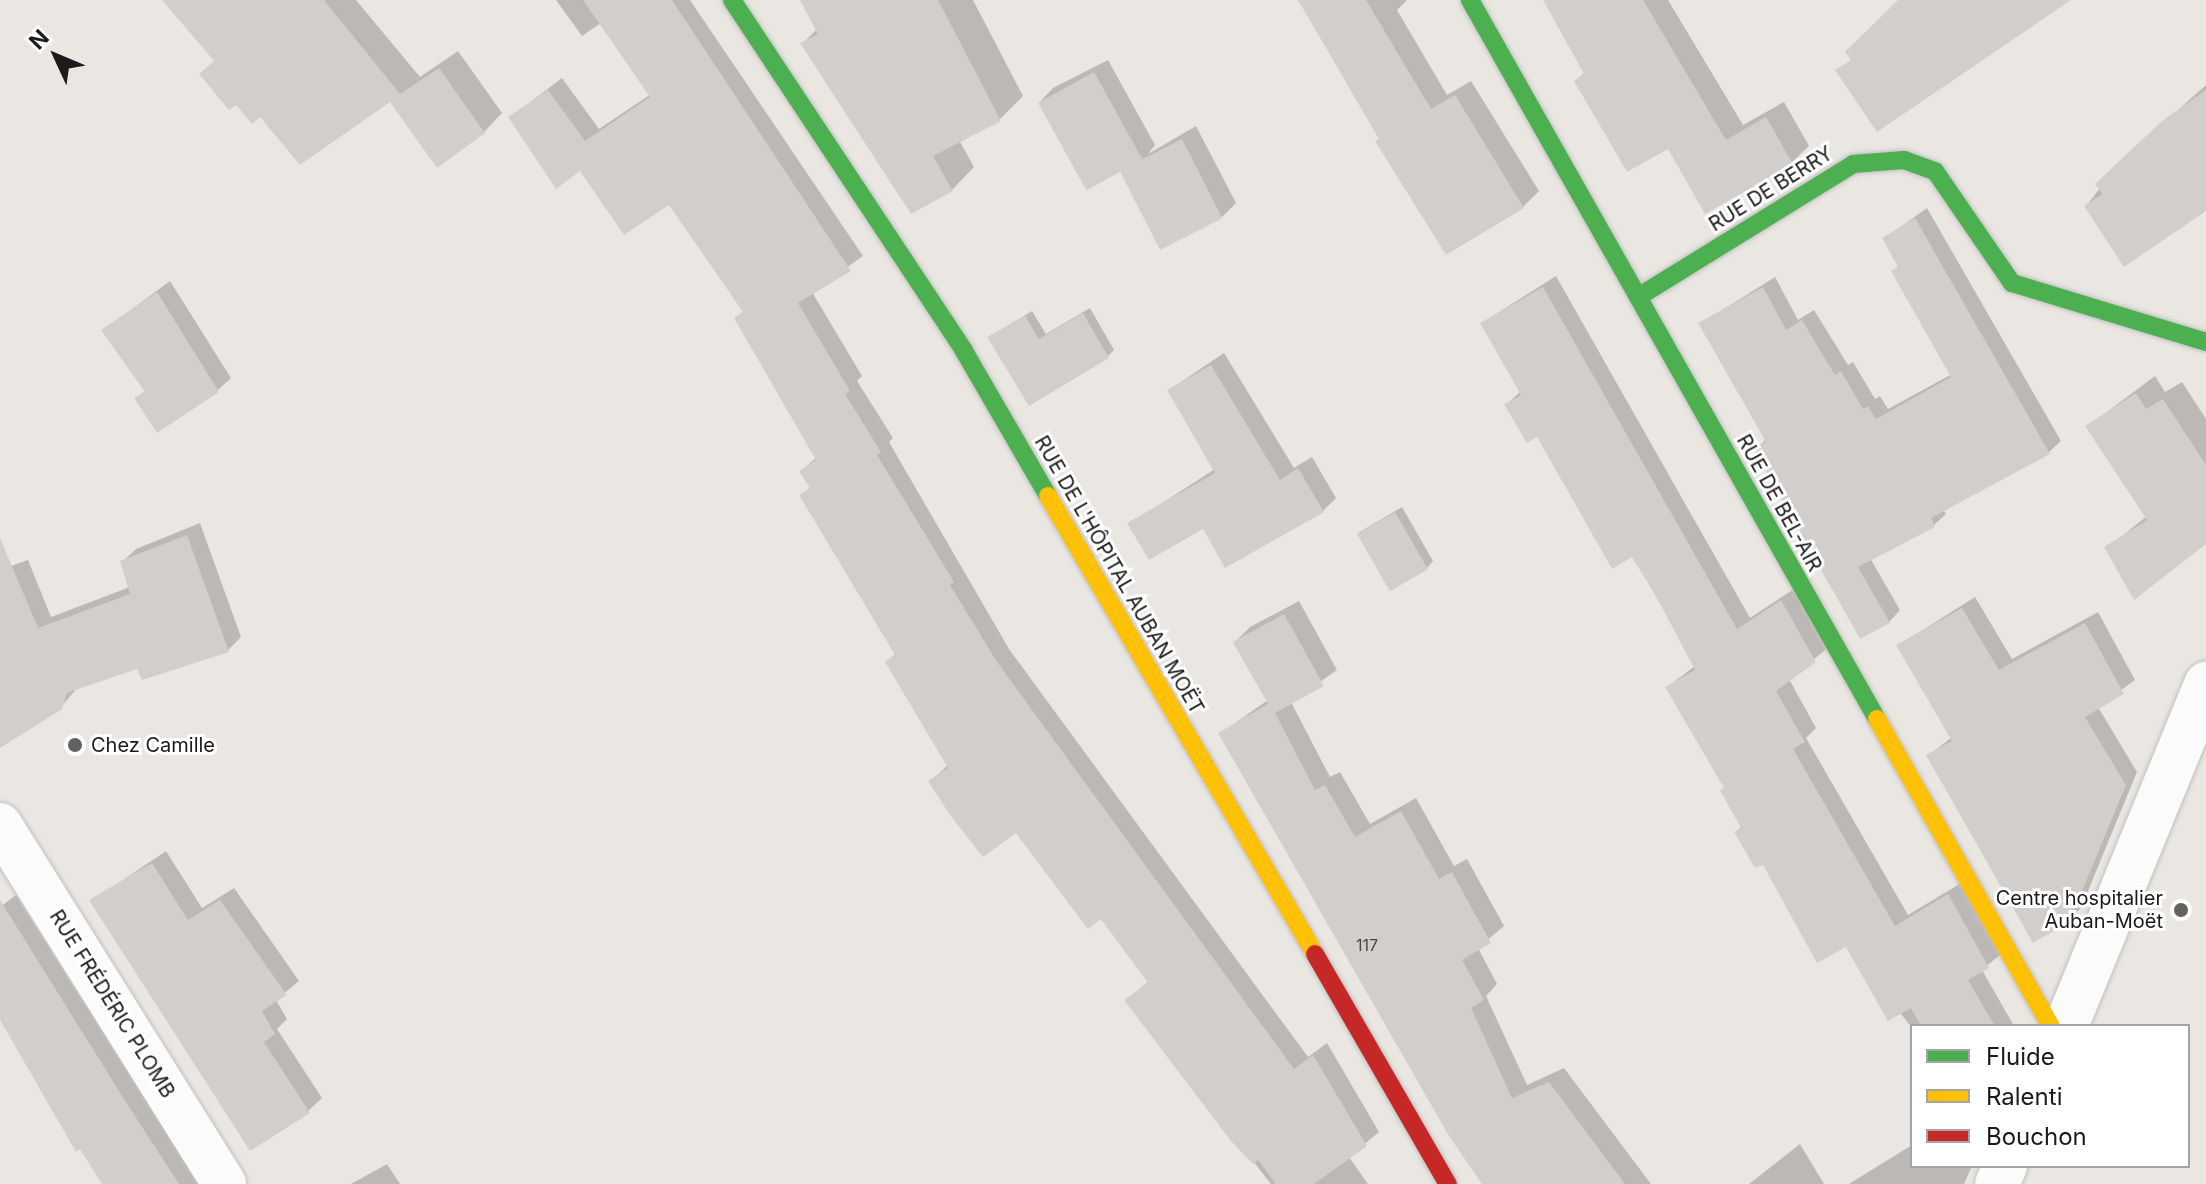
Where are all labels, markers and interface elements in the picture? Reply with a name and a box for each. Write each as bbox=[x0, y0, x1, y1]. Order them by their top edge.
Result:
north arrow bbox=[16, 16, 96, 96]
text: N bbox=[24, 24, 54, 54]
street label: RUE DE BERRY bbox=[1705, 141, 1837, 237]
street label: RUE DE BEL-AIR bbox=[1731, 430, 1827, 576]
street label: RUE DE L'HÔPITAL AUBAN MOËT bbox=[1029, 432, 1209, 718]
place label: Chez Camille bbox=[91, 733, 215, 757]
marker: Chez Camille bbox=[66, 736, 84, 754]
place label: Centre hospitalier Auban-Moët bbox=[1996, 886, 2163, 933]
marker: Centre hospitalier Auban-Moët bbox=[2170, 899, 2192, 921]
street label: RUE FRÉDÉRIC PLOMB bbox=[44, 906, 180, 1102]
house number: 117 bbox=[1356, 935, 1378, 955]
legend bbox=[1910, 1024, 2190, 1168]
text: Fluide bbox=[1986, 1042, 2055, 1071]
text: Ralenti bbox=[1986, 1082, 2062, 1111]
text: Bouchon bbox=[1986, 1122, 2087, 1151]

